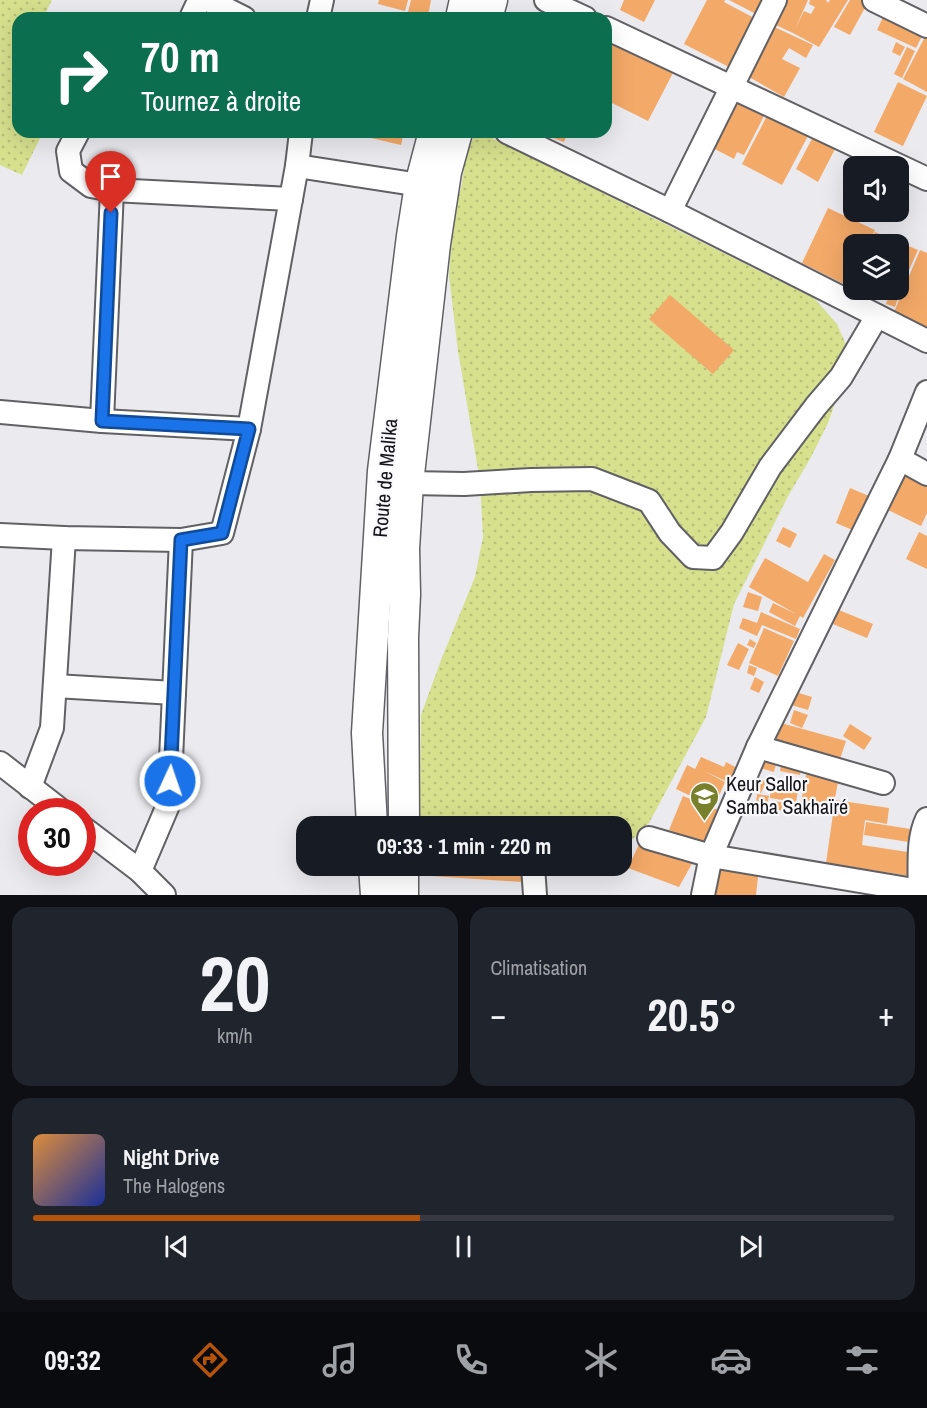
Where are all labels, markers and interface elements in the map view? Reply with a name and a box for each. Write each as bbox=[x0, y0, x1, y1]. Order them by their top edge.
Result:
text: 70 m bbox=[141, 29, 220, 85]
icon: right bbox=[42, 36, 120, 114]
text: Tournez à droite bbox=[141, 83, 301, 119]
pin bbox=[85, 151, 136, 213]
map controls bbox=[843, 156, 909, 300]
button: sound bbox=[843, 156, 909, 222]
icon: arrive bbox=[94, 160, 127, 193]
button: layers bbox=[843, 234, 909, 300]
street label: Route de Malika bbox=[366, 417, 403, 539]
position arrow bbox=[138, 749, 202, 813]
place label: Keur Sallor Samba Sakhaïré bbox=[726, 770, 848, 820]
school or university icon: Keur Sallor Samba Sakhaïré bbox=[689, 780, 721, 822]
speed limit sign: 30 bbox=[18, 798, 96, 876]
text: 09:33 · 1 min · 220 m bbox=[377, 831, 551, 861]
text: 20 bbox=[199, 930, 270, 1035]
text: Climatisation bbox=[491, 954, 587, 981]
text: 20.5° bbox=[647, 984, 737, 1045]
text: − bbox=[491, 992, 506, 1036]
text: + bbox=[878, 992, 894, 1036]
text: km/h bbox=[217, 1022, 253, 1049]
text: Night Drive bbox=[123, 1142, 219, 1172]
text: The Halogens bbox=[123, 1172, 225, 1199]
icon: previous bbox=[160, 1230, 193, 1263]
icon: pause bbox=[447, 1230, 480, 1263]
icon: next bbox=[734, 1230, 767, 1263]
icon: directions bbox=[189, 1339, 231, 1381]
icon: music bbox=[319, 1339, 361, 1381]
icon: phone bbox=[450, 1339, 492, 1381]
icon: climate bbox=[580, 1339, 622, 1381]
icon: car bbox=[710, 1339, 752, 1381]
icon: filters bbox=[841, 1339, 883, 1381]
text: 09:32 bbox=[44, 1342, 101, 1378]

